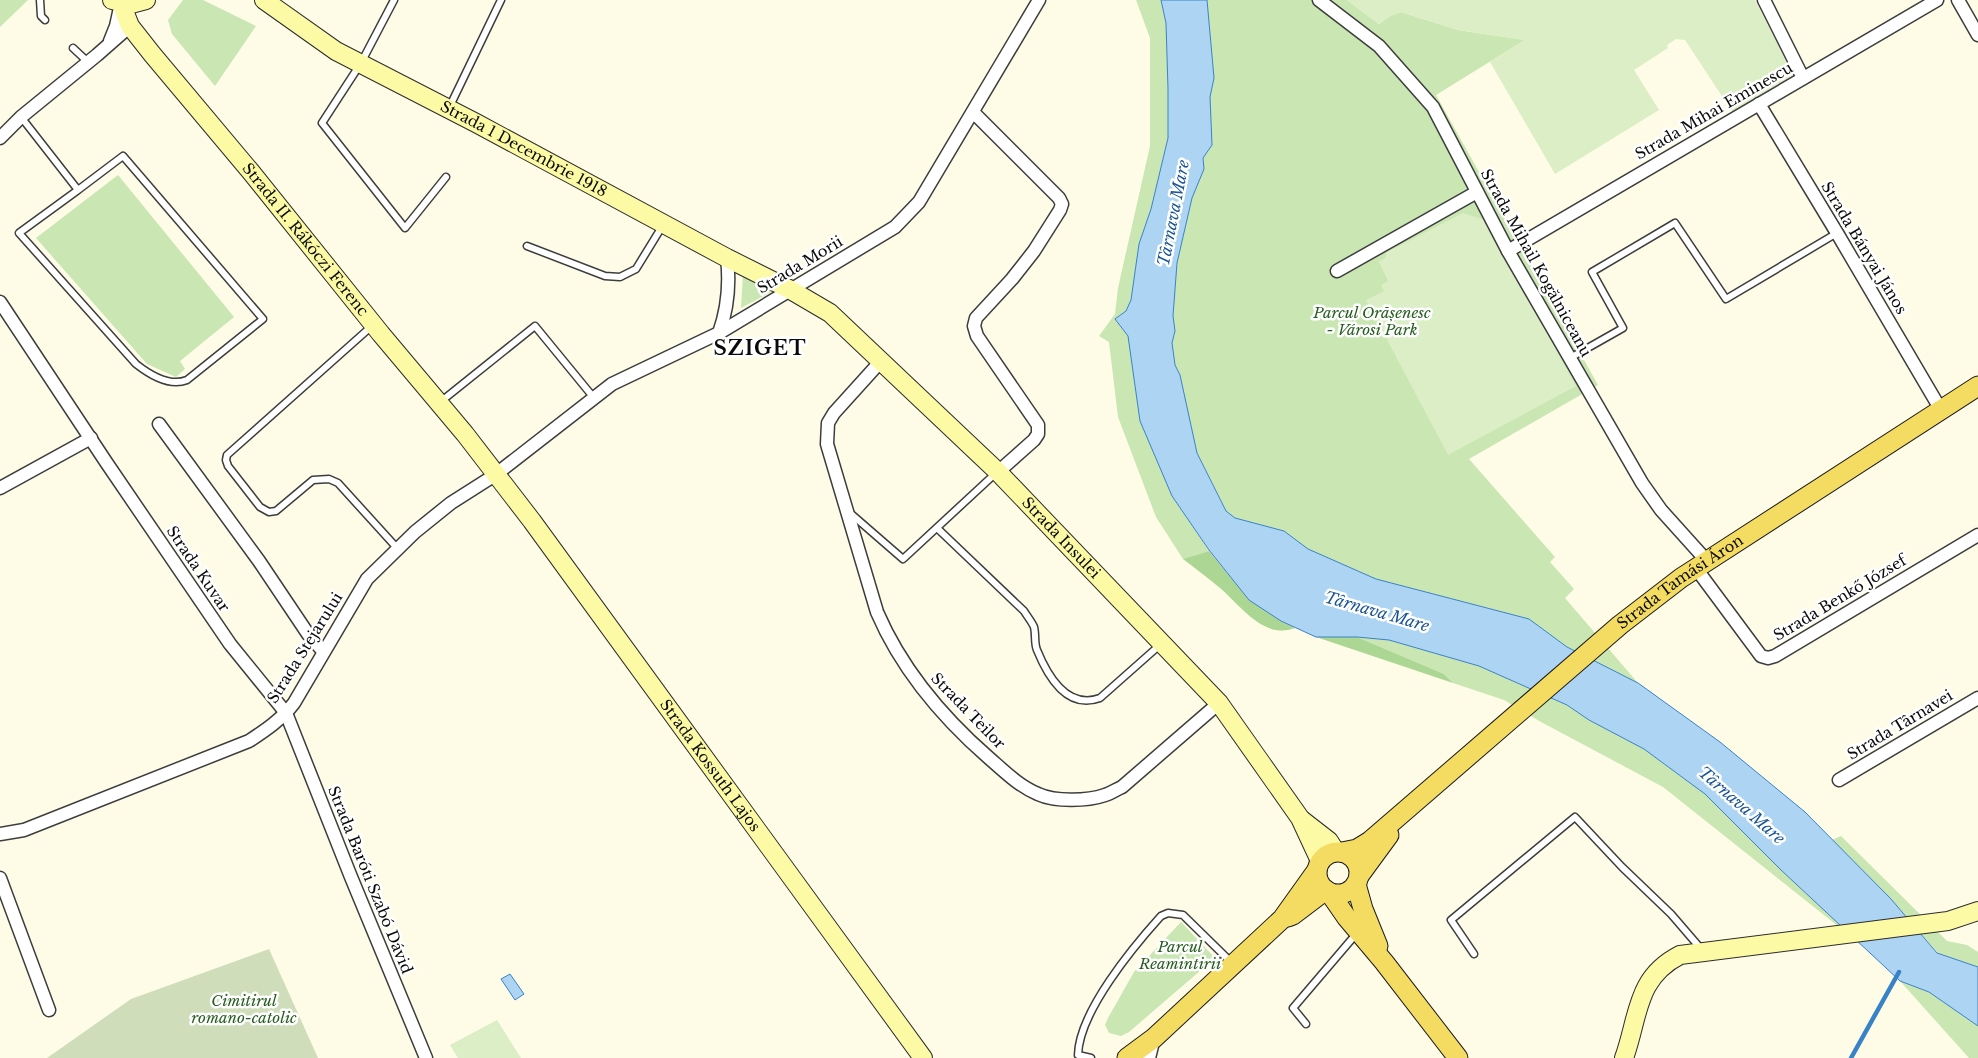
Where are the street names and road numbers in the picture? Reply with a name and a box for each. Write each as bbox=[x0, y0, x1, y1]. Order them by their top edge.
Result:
street label: Strada Mihai Eminescu bbox=[1632, 58, 1796, 163]
street label: Strada 1 Decembrie 1918 bbox=[437, 96, 611, 201]
street label: Strada II. Rákóczi Ferenc bbox=[239, 159, 373, 320]
street label: Strada Mihail Kogălniceanu bbox=[1477, 166, 1596, 360]
street label: Strada Bányai János bbox=[1817, 178, 1912, 318]
street label: Strada Morii bbox=[754, 232, 846, 298]
street label: Strada Insulei bbox=[1018, 493, 1105, 582]
street label: Strada Kuvar bbox=[163, 522, 235, 616]
street label: Strada Tamási Áron bbox=[1613, 530, 1747, 633]
street label: Strada Benkő József bbox=[1770, 549, 1911, 645]
street label: Strada Stejarului bbox=[263, 589, 346, 707]
street label: Strada Teilor bbox=[927, 669, 1010, 753]
street label: Strada Târnavei bbox=[1843, 686, 1956, 764]
street label: Strada Kossuth Lajos bbox=[656, 695, 765, 835]
street label: Strada Baróti Szabó Dávid bbox=[324, 783, 417, 976]

